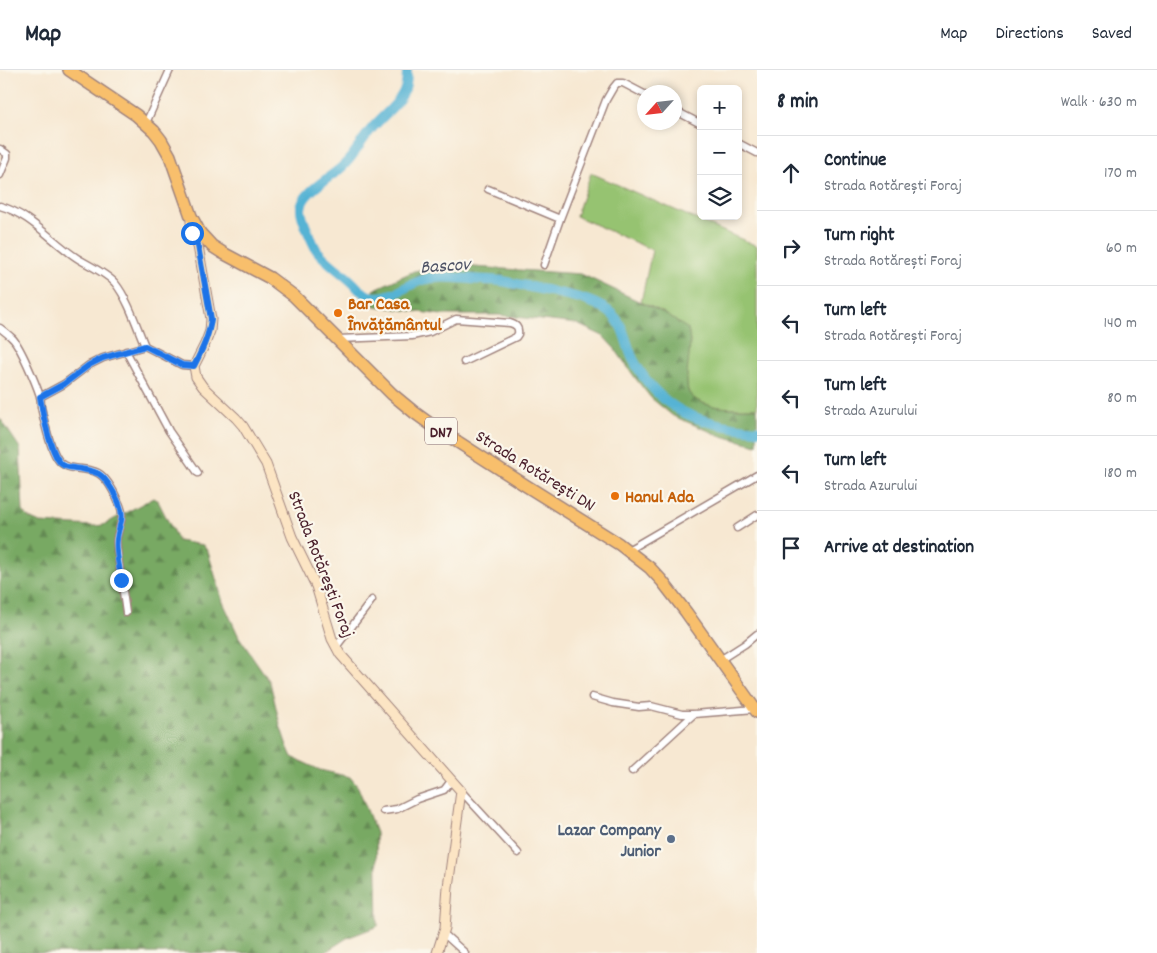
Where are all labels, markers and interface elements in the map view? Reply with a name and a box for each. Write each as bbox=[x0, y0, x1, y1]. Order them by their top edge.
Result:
text: Map bbox=[25, 18, 61, 52]
text: Map bbox=[940, 22, 967, 47]
text: Directions bbox=[995, 22, 1064, 47]
text: Saved bbox=[1092, 22, 1132, 47]
north arrow bbox=[637, 85, 682, 130]
map controls bbox=[697, 85, 742, 220]
button: + bbox=[697, 85, 742, 130]
text: 8 min bbox=[777, 88, 818, 118]
text: Walk · 630 m bbox=[1061, 91, 1137, 114]
button: − bbox=[697, 130, 742, 175]
text: Continue bbox=[824, 148, 886, 175]
icon: ahead bbox=[777, 159, 805, 187]
text: 170 m bbox=[1104, 162, 1137, 185]
button: layers bbox=[697, 175, 742, 220]
text: Strada Rotărești Foraj bbox=[824, 175, 962, 198]
route start bbox=[181, 222, 204, 245]
text: Turn right bbox=[824, 223, 895, 250]
icon: right bbox=[777, 234, 805, 262]
text: 60 m bbox=[1106, 237, 1137, 260]
text: Strada Rotărești Foraj bbox=[824, 250, 962, 273]
water label: Bascov bbox=[419, 252, 473, 283]
place label: Bar Casa Învățământul bbox=[347, 293, 443, 339]
text: Turn left bbox=[824, 298, 887, 325]
marker: Bar Casa Învățământul bbox=[332, 307, 344, 319]
icon: left bbox=[777, 309, 805, 337]
text: 140 m bbox=[1103, 312, 1137, 335]
text: Strada Rotărești Foraj bbox=[824, 325, 962, 348]
text: Turn left bbox=[824, 373, 887, 400]
icon: left bbox=[777, 384, 805, 412]
text: 80 m bbox=[1107, 387, 1137, 410]
text: Strada Azurului bbox=[824, 400, 917, 423]
road number: DN7 bbox=[425, 418, 457, 444]
street label: Strada Rotărești DN bbox=[470, 425, 600, 519]
text: Turn left bbox=[824, 448, 887, 475]
icon: left bbox=[777, 459, 805, 487]
text: 180 m bbox=[1104, 462, 1137, 485]
text: Strada Azurului bbox=[824, 475, 917, 498]
place label: Hanul Ada bbox=[625, 486, 694, 511]
street label: Strada Rotărești Foraj bbox=[280, 488, 359, 642]
marker: Hanul Ada bbox=[609, 490, 621, 502]
icon: arrive bbox=[777, 534, 805, 562]
text: Arrive at destination bbox=[824, 535, 974, 562]
route end bbox=[110, 569, 133, 592]
place label: Lazar Company Junior bbox=[558, 819, 662, 865]
marker: Lazar Company Junior bbox=[665, 833, 677, 845]

